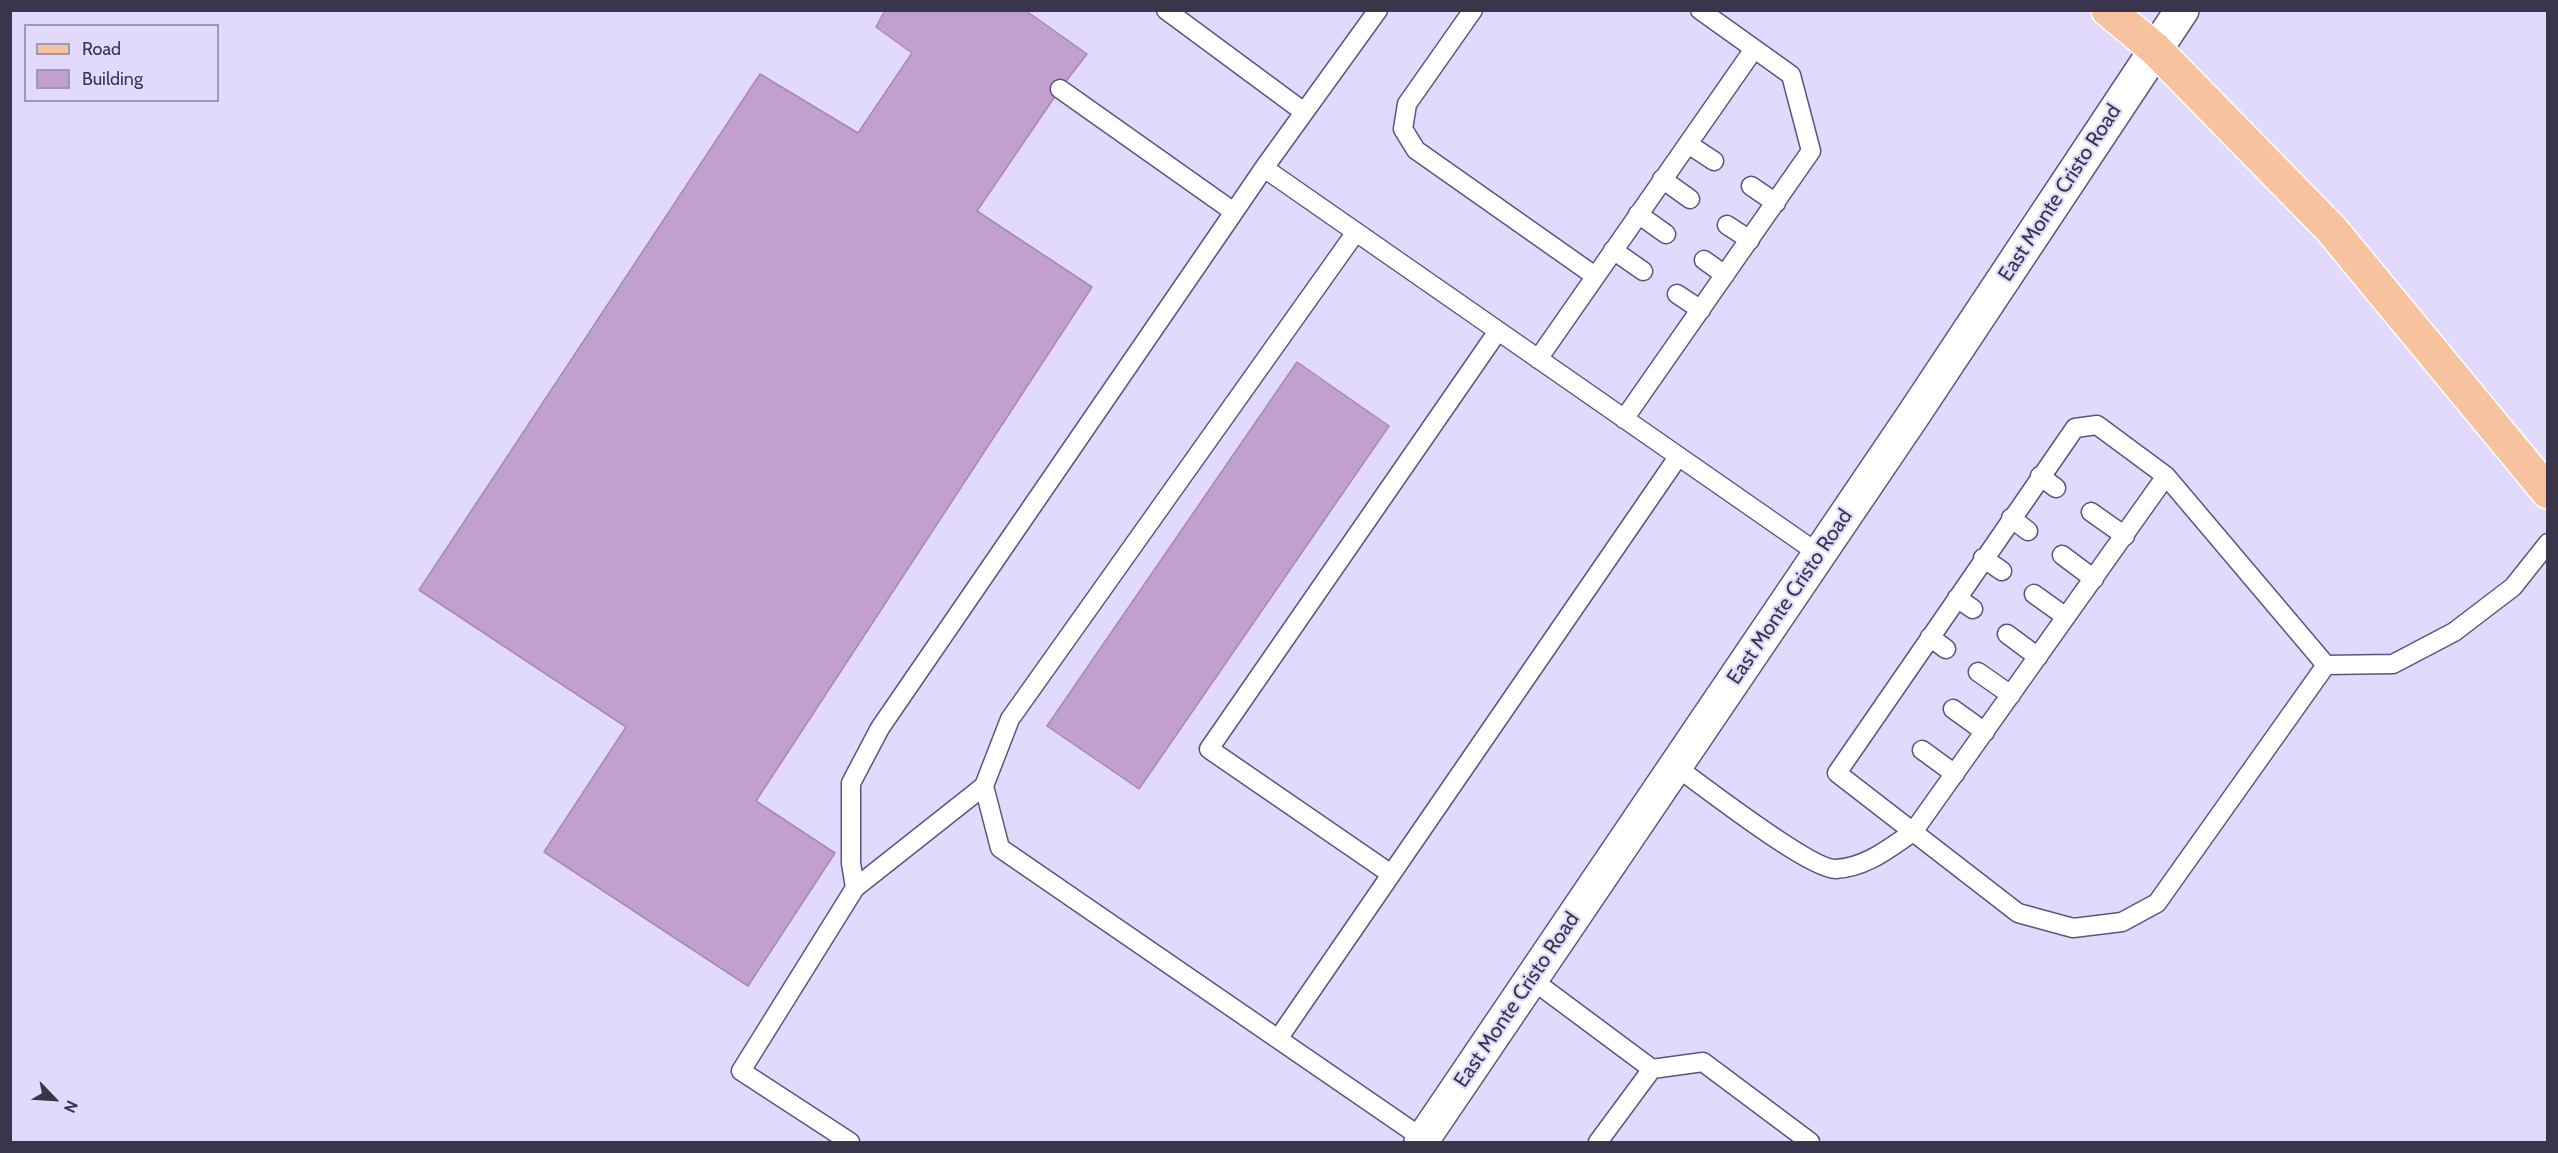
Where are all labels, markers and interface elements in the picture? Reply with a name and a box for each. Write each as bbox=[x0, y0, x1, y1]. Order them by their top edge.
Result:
legend bbox=[24, 24, 219, 102]
text: Road bbox=[82, 38, 121, 60]
text: Building bbox=[82, 68, 143, 90]
street label: East Monte Cristo Road bbox=[1993, 100, 2127, 286]
street label: East Monte Cristo Road bbox=[1722, 505, 1858, 689]
street label: East Monte Cristo Road bbox=[1449, 908, 1585, 1092]
north arrow bbox=[24, 1069, 84, 1129]
text: N bbox=[60, 1098, 82, 1116]

